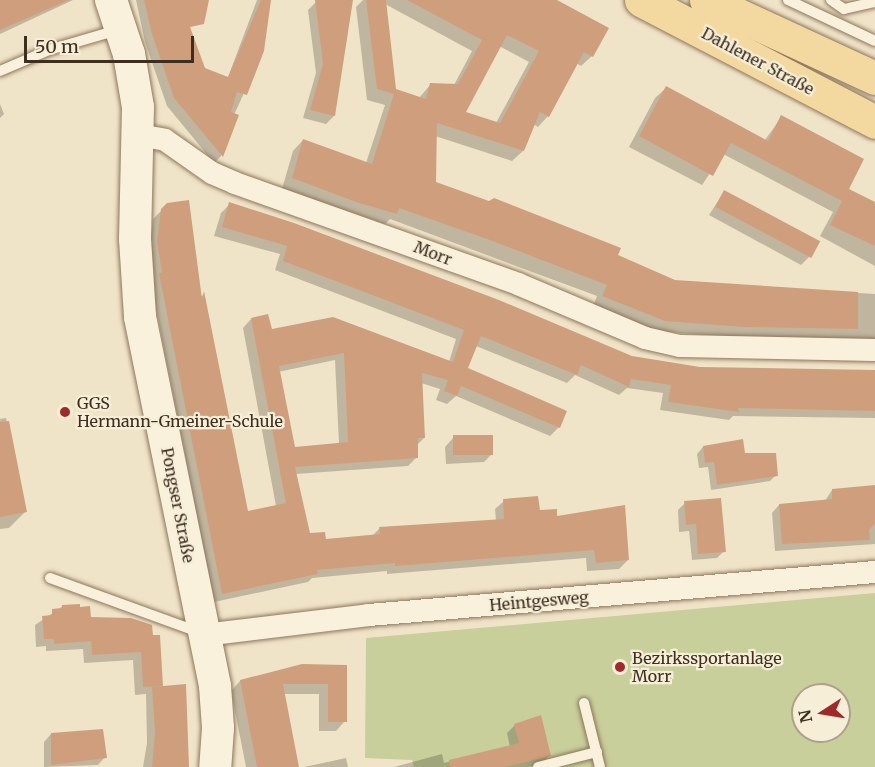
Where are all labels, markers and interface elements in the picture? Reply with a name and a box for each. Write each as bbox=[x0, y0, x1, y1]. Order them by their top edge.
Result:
street label: Dahlener Straße bbox=[698, 23, 818, 99]
scale bar bbox=[27, 24, 196, 62]
text: 50 m bbox=[35, 35, 79, 58]
street label: Morr bbox=[411, 237, 455, 269]
place label: GGS Hermann-Gmeiner-Schule bbox=[77, 393, 283, 431]
marker: GGS Hermann-Gmeiner-Schule bbox=[58, 405, 72, 419]
street label: Pongser Straße bbox=[157, 446, 199, 564]
street label: Heintgesweg bbox=[488, 587, 590, 615]
place label: Bezirkssportanlage Morr bbox=[632, 648, 782, 686]
marker: Bezirkssportanlage Morr bbox=[613, 660, 627, 674]
north arrow bbox=[791, 683, 851, 743]
text: N bbox=[794, 708, 816, 725]

